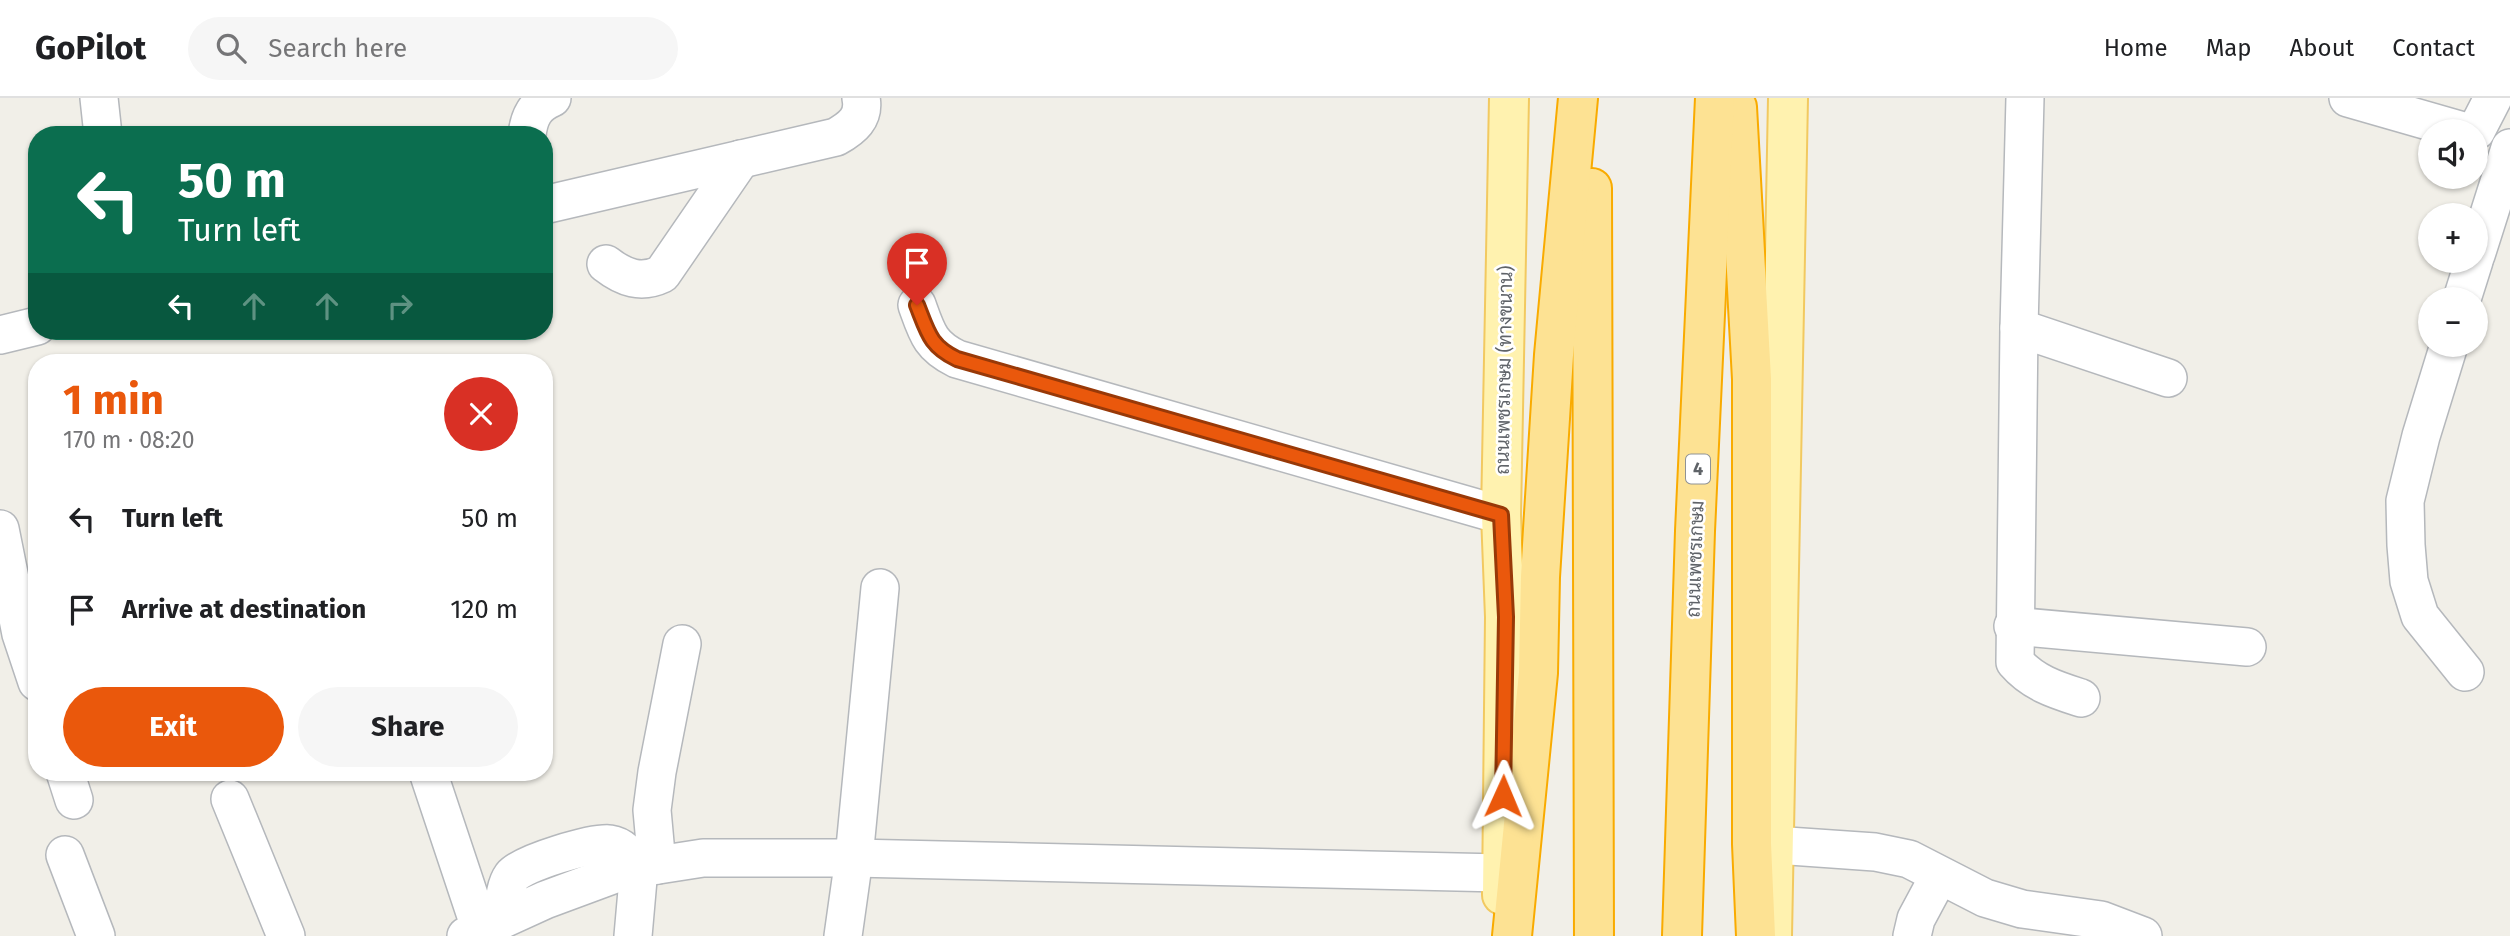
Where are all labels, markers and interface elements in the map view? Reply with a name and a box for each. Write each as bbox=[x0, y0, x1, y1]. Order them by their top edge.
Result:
search box bbox=[188, 17, 678, 80]
text: GoPilot bbox=[35, 28, 146, 68]
icon: search bbox=[212, 29, 250, 67]
text: Search here bbox=[268, 33, 407, 64]
text: Home bbox=[2104, 34, 2168, 62]
text: Map bbox=[2206, 34, 2252, 62]
text: About bbox=[2290, 34, 2354, 62]
text: Contact bbox=[2392, 34, 2475, 62]
map controls bbox=[2418, 119, 2488, 357]
button: sound bbox=[2418, 119, 2488, 189]
text: 50 m bbox=[178, 151, 286, 210]
icon: left bbox=[63, 154, 154, 245]
button: + bbox=[2418, 203, 2488, 273]
text: Turn left bbox=[178, 211, 300, 249]
pin bbox=[887, 233, 947, 305]
icon: arrive bbox=[898, 244, 936, 282]
street label: ถนนเพชรเกษม (ทางขนาน) bbox=[1491, 265, 1517, 475]
icon: left bbox=[162, 287, 200, 325]
icon: ahead bbox=[235, 287, 273, 325]
icon: ahead bbox=[308, 287, 346, 325]
icon: right bbox=[381, 287, 419, 325]
button: − bbox=[2418, 287, 2488, 357]
text: 1 min bbox=[63, 375, 164, 425]
button: close bbox=[444, 377, 518, 451]
text: 170 m · 08:20 bbox=[63, 426, 195, 454]
road number: 4 bbox=[1686, 454, 1710, 484]
icon: left bbox=[63, 500, 101, 538]
street label: ถนนเพชรเกษม bbox=[1681, 500, 1709, 618]
text: Turn left bbox=[122, 503, 223, 534]
text: 50 m bbox=[461, 503, 518, 534]
icon: arrive bbox=[63, 591, 101, 629]
text: Arrive at destination bbox=[122, 594, 366, 625]
text: 120 m bbox=[450, 594, 518, 625]
button: Exit bbox=[63, 687, 284, 767]
button: Share bbox=[298, 687, 518, 767]
position arrow bbox=[1466, 759, 1540, 833]

